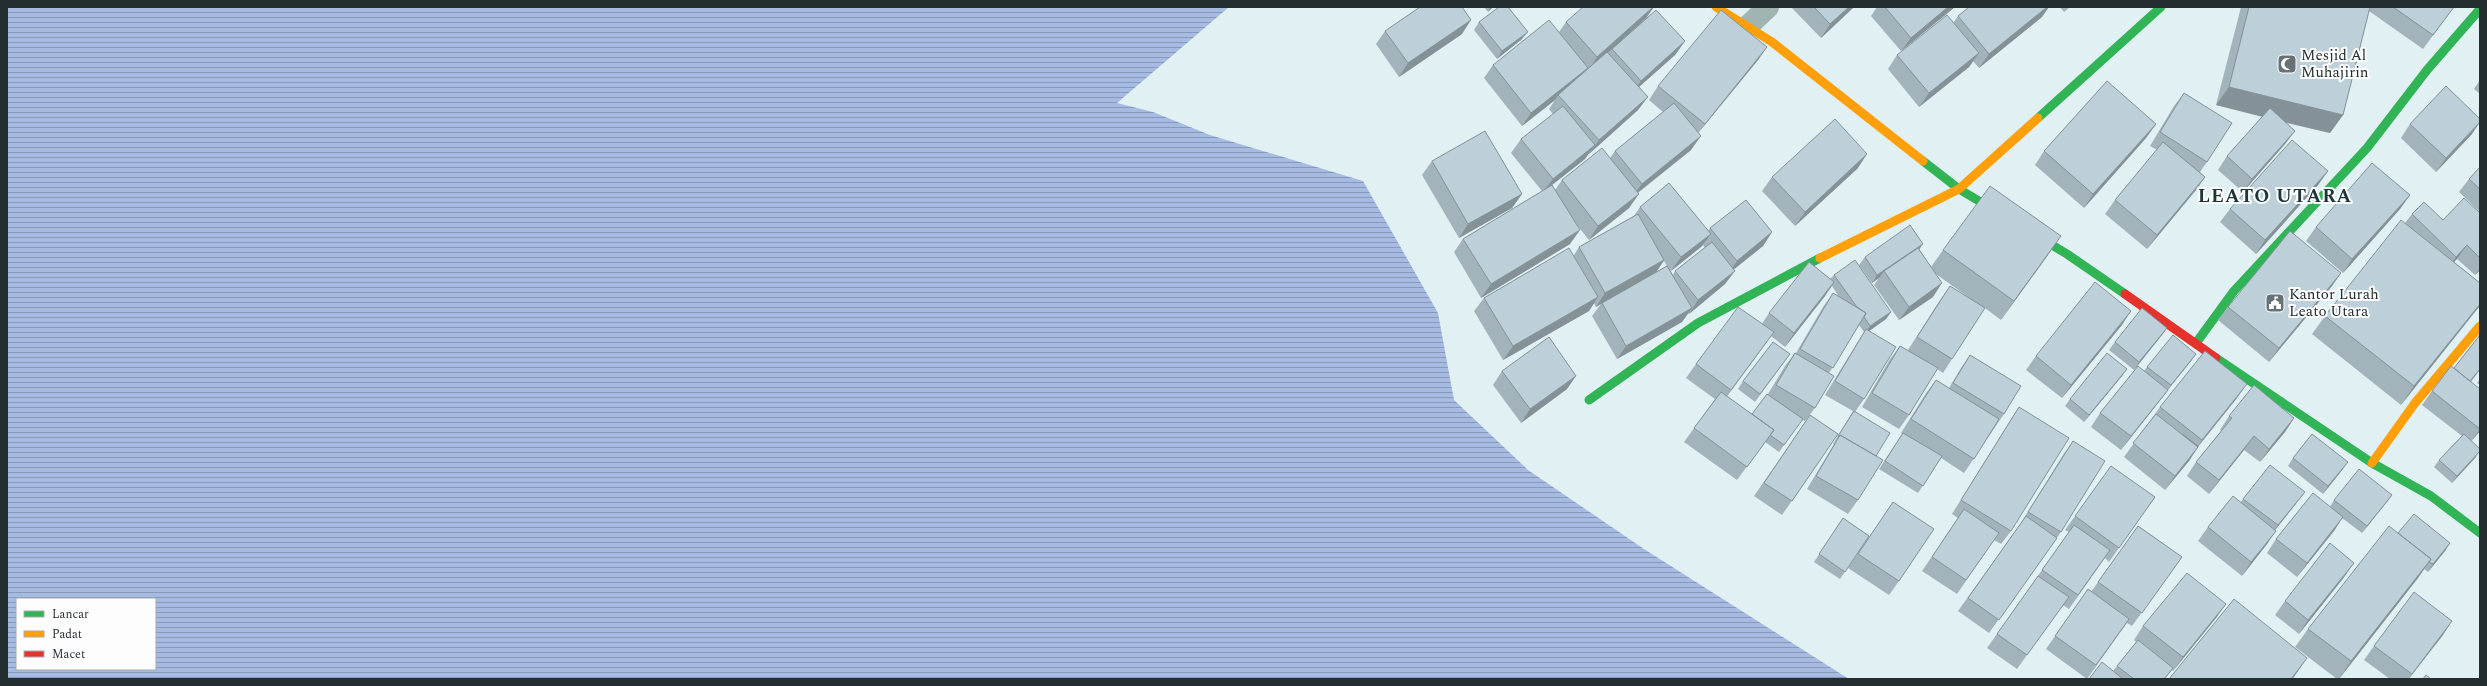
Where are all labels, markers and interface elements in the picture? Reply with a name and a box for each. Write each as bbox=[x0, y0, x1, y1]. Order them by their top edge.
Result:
place label: Mesjid Al Muhajirin bbox=[2301, 44, 2369, 84]
mosque icon: Mesjid Al Muhajirin bbox=[2276, 53, 2298, 75]
district label: LEATO UTARA bbox=[2198, 182, 2352, 211]
place label: Kantor Lurah Leato Utara bbox=[2289, 283, 2379, 323]
public building icon: Kantor Lurah Leato Utara bbox=[2264, 292, 2286, 314]
legend bbox=[16, 598, 156, 670]
text: Lancar bbox=[52, 605, 89, 624]
text: Padat bbox=[52, 625, 82, 644]
text: Macet bbox=[52, 645, 85, 664]

